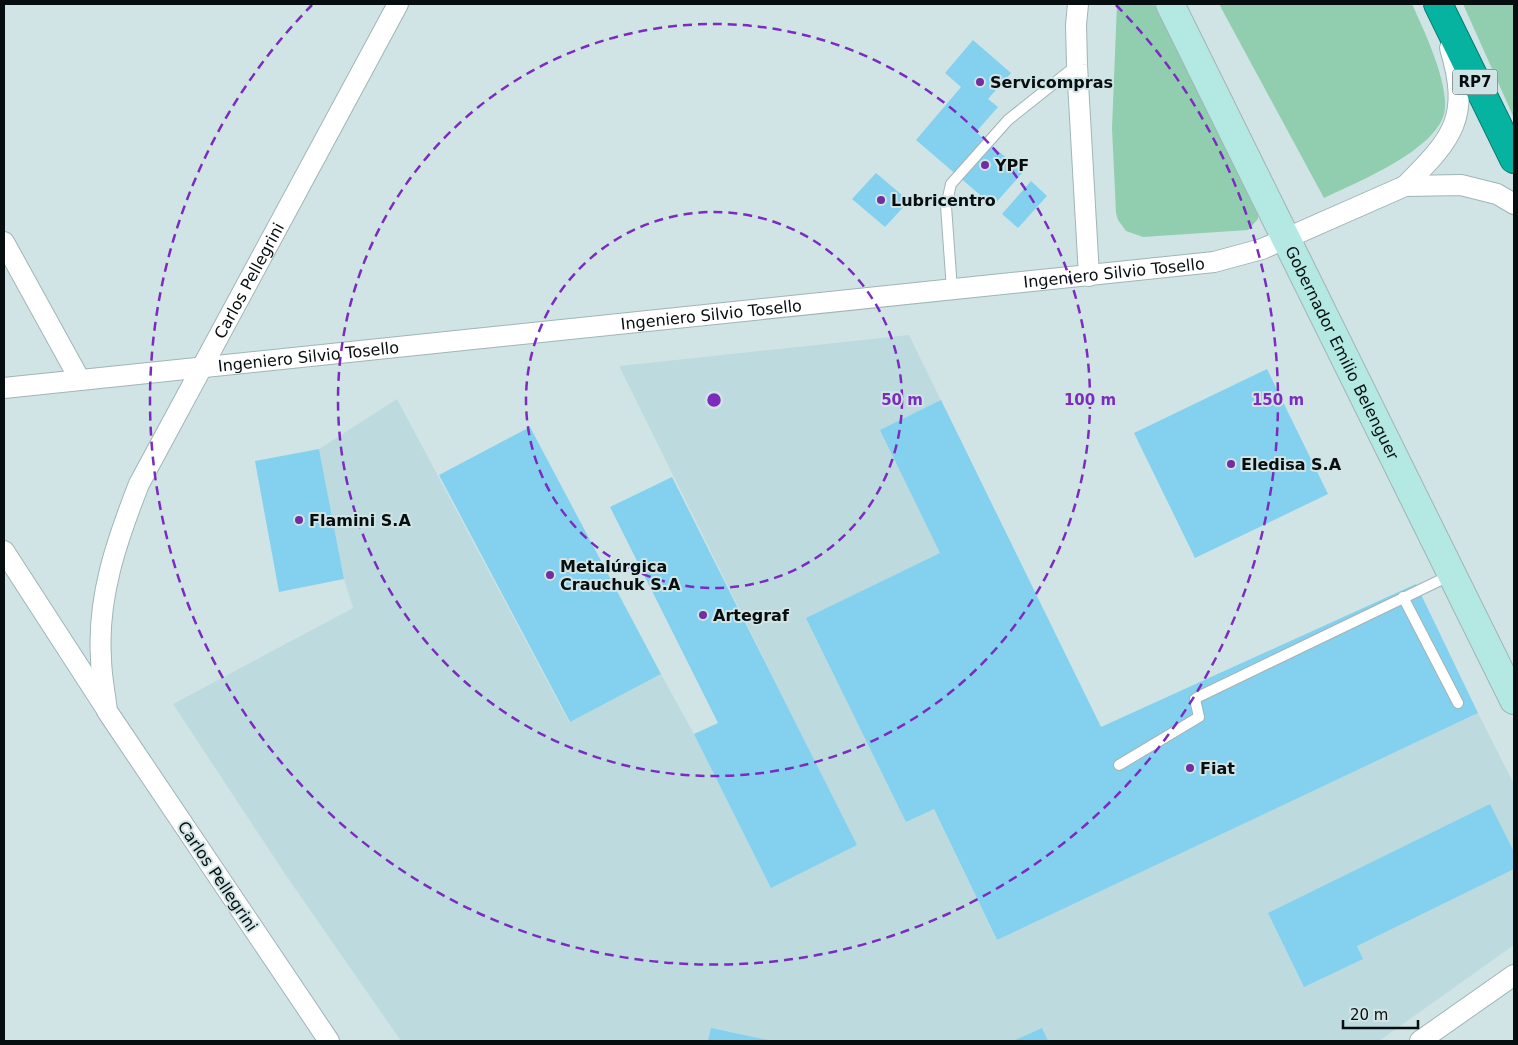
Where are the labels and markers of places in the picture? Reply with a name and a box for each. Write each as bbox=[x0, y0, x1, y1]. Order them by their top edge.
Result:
place label: Servicompras bbox=[990, 73, 1113, 92]
marker: Servicompras bbox=[974, 76, 986, 88]
place label: YPF bbox=[994, 156, 1029, 175]
marker: YPF bbox=[979, 159, 991, 171]
place label: Lubricentro bbox=[891, 191, 996, 210]
marker: Lubricentro bbox=[875, 194, 887, 206]
centre of rings bbox=[705, 391, 723, 409]
place label: Eledisa S.A bbox=[1241, 455, 1342, 474]
marker: Eledisa S.A bbox=[1225, 458, 1237, 470]
place label: Flamini S.A bbox=[309, 511, 411, 530]
marker: Flamini S.A bbox=[293, 514, 305, 526]
place label: Metalúrgica Crauchuk S.A bbox=[560, 557, 681, 594]
marker: Metalúrgica Crauchuk S.A bbox=[544, 569, 556, 581]
place label: Artegraf bbox=[713, 606, 790, 625]
marker: Artegraf bbox=[697, 609, 709, 621]
place label: Fiat bbox=[1200, 759, 1235, 778]
marker: Fiat bbox=[1184, 762, 1196, 774]

